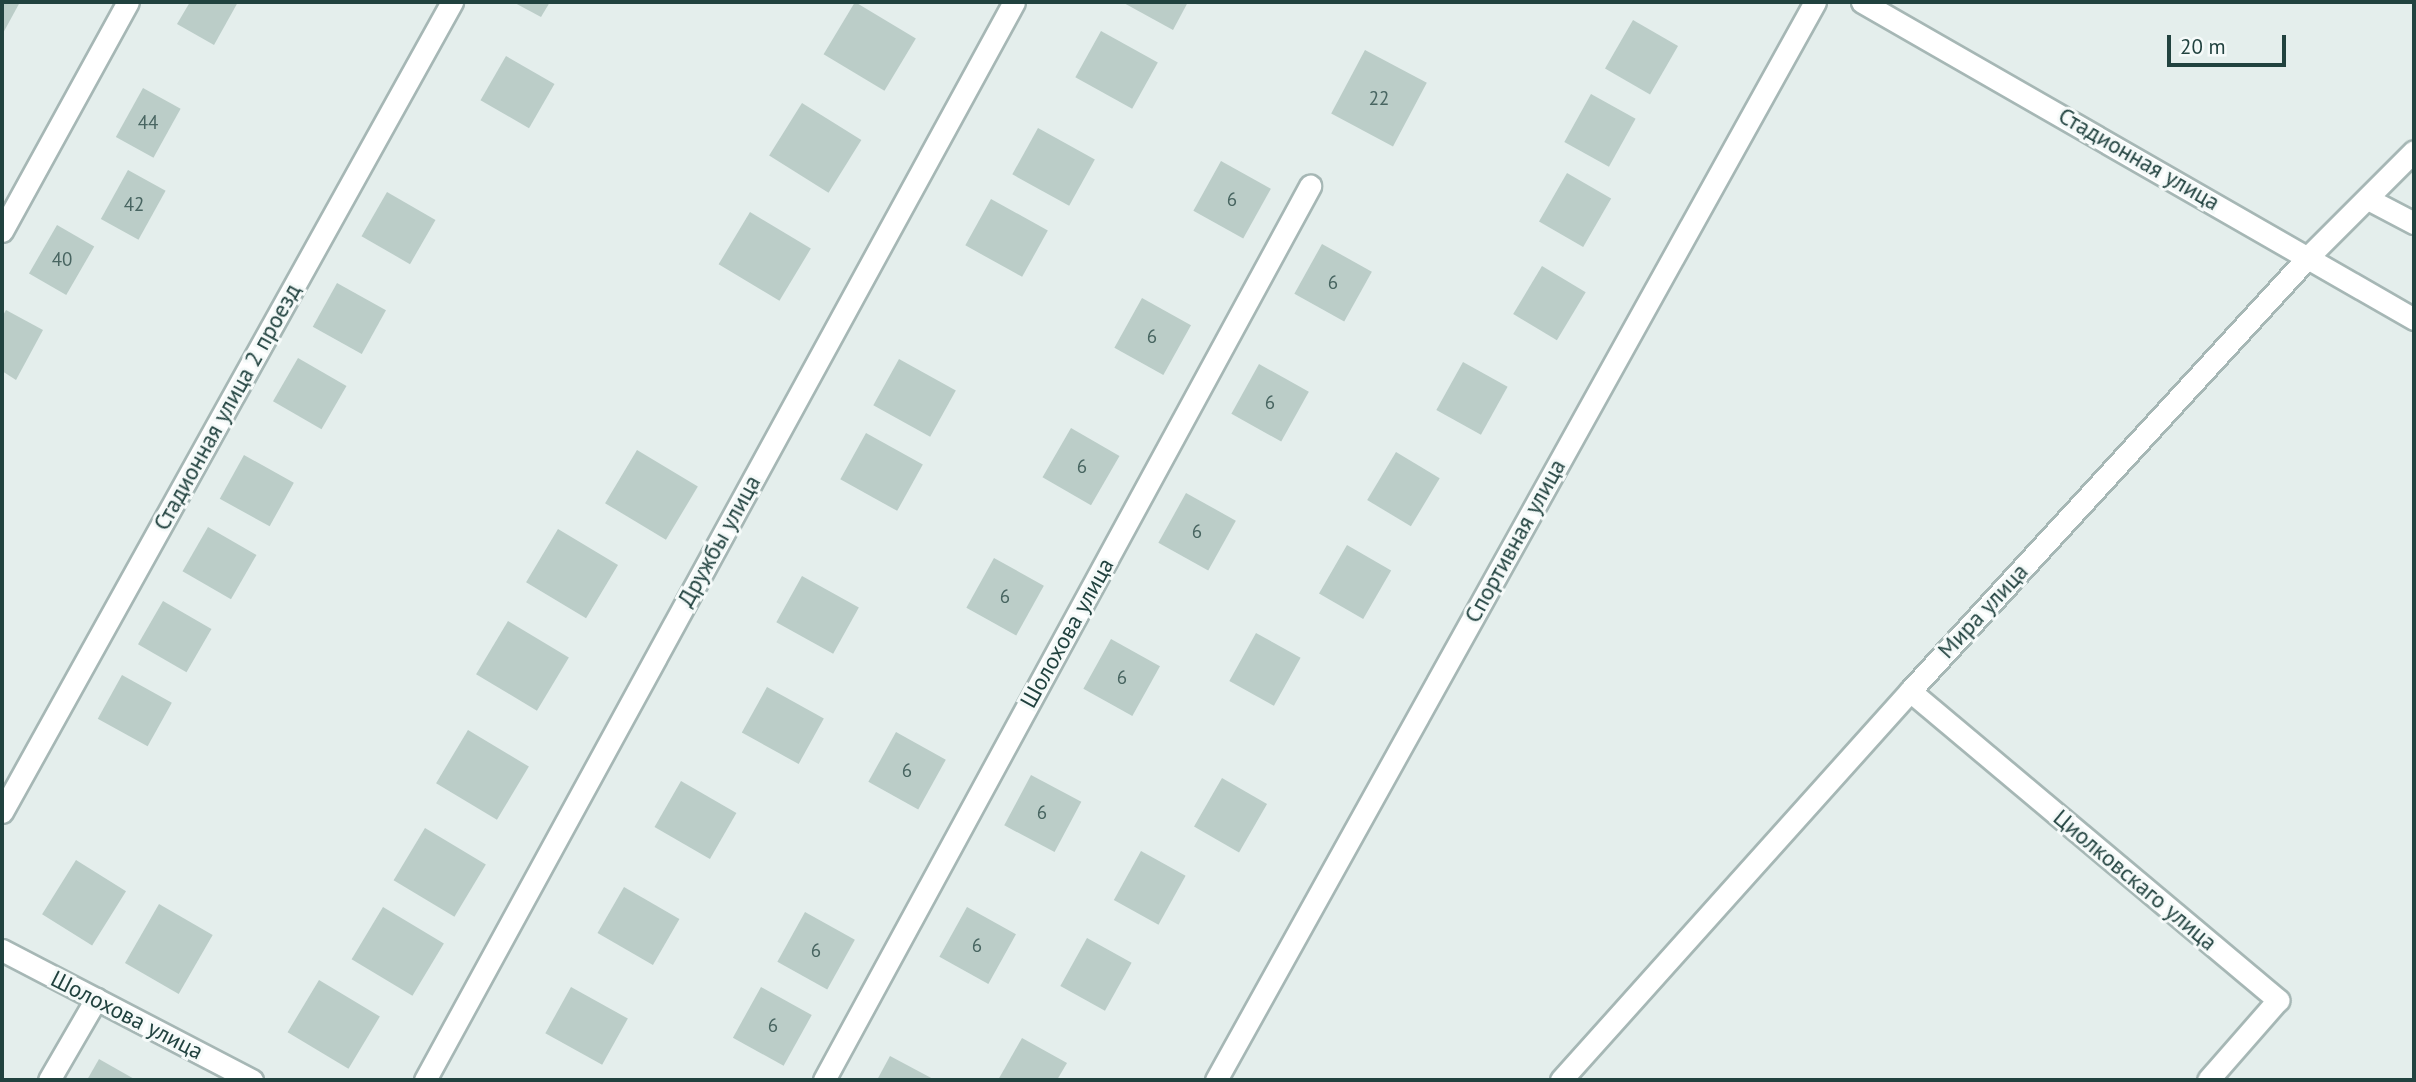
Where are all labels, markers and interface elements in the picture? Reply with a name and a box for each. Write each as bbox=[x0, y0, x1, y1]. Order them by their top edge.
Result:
scale bar bbox=[2171, 21, 2290, 65]
text: 20 m bbox=[2180, 33, 2226, 60]
house number: 22 bbox=[1369, 88, 1389, 110]
street label: Стадионная улица bbox=[2054, 102, 2224, 216]
house number: 44 bbox=[138, 112, 158, 134]
house number: 6 bbox=[1227, 189, 1237, 211]
house number: 42 bbox=[124, 194, 144, 216]
house number: 40 bbox=[52, 249, 72, 271]
house number: 6 bbox=[1328, 272, 1338, 294]
street label: Стадионная улица 2 проезд bbox=[148, 279, 306, 535]
house number: 6 bbox=[1147, 326, 1157, 348]
house number: 6 bbox=[1265, 392, 1275, 414]
street label: Спортивная улица bbox=[1459, 455, 1571, 627]
house number: 6 bbox=[1077, 456, 1087, 478]
street label: Дружбы улица bbox=[672, 471, 766, 611]
house number: 6 bbox=[1192, 521, 1202, 543]
street label: Шолохова улица bbox=[1014, 553, 1120, 713]
street label: Мира улица bbox=[1932, 558, 2034, 664]
house number: 6 bbox=[1000, 586, 1010, 608]
house number: 6 bbox=[1117, 667, 1127, 689]
house number: 6 bbox=[902, 760, 912, 782]
house number: 6 bbox=[1037, 802, 1047, 824]
street label: Циолковскаго улица bbox=[2048, 804, 2222, 956]
house number: 6 bbox=[972, 935, 982, 957]
house number: 6 bbox=[811, 940, 821, 962]
street label: Шолохова улица bbox=[46, 965, 208, 1065]
house number: 6 bbox=[768, 1015, 778, 1037]

